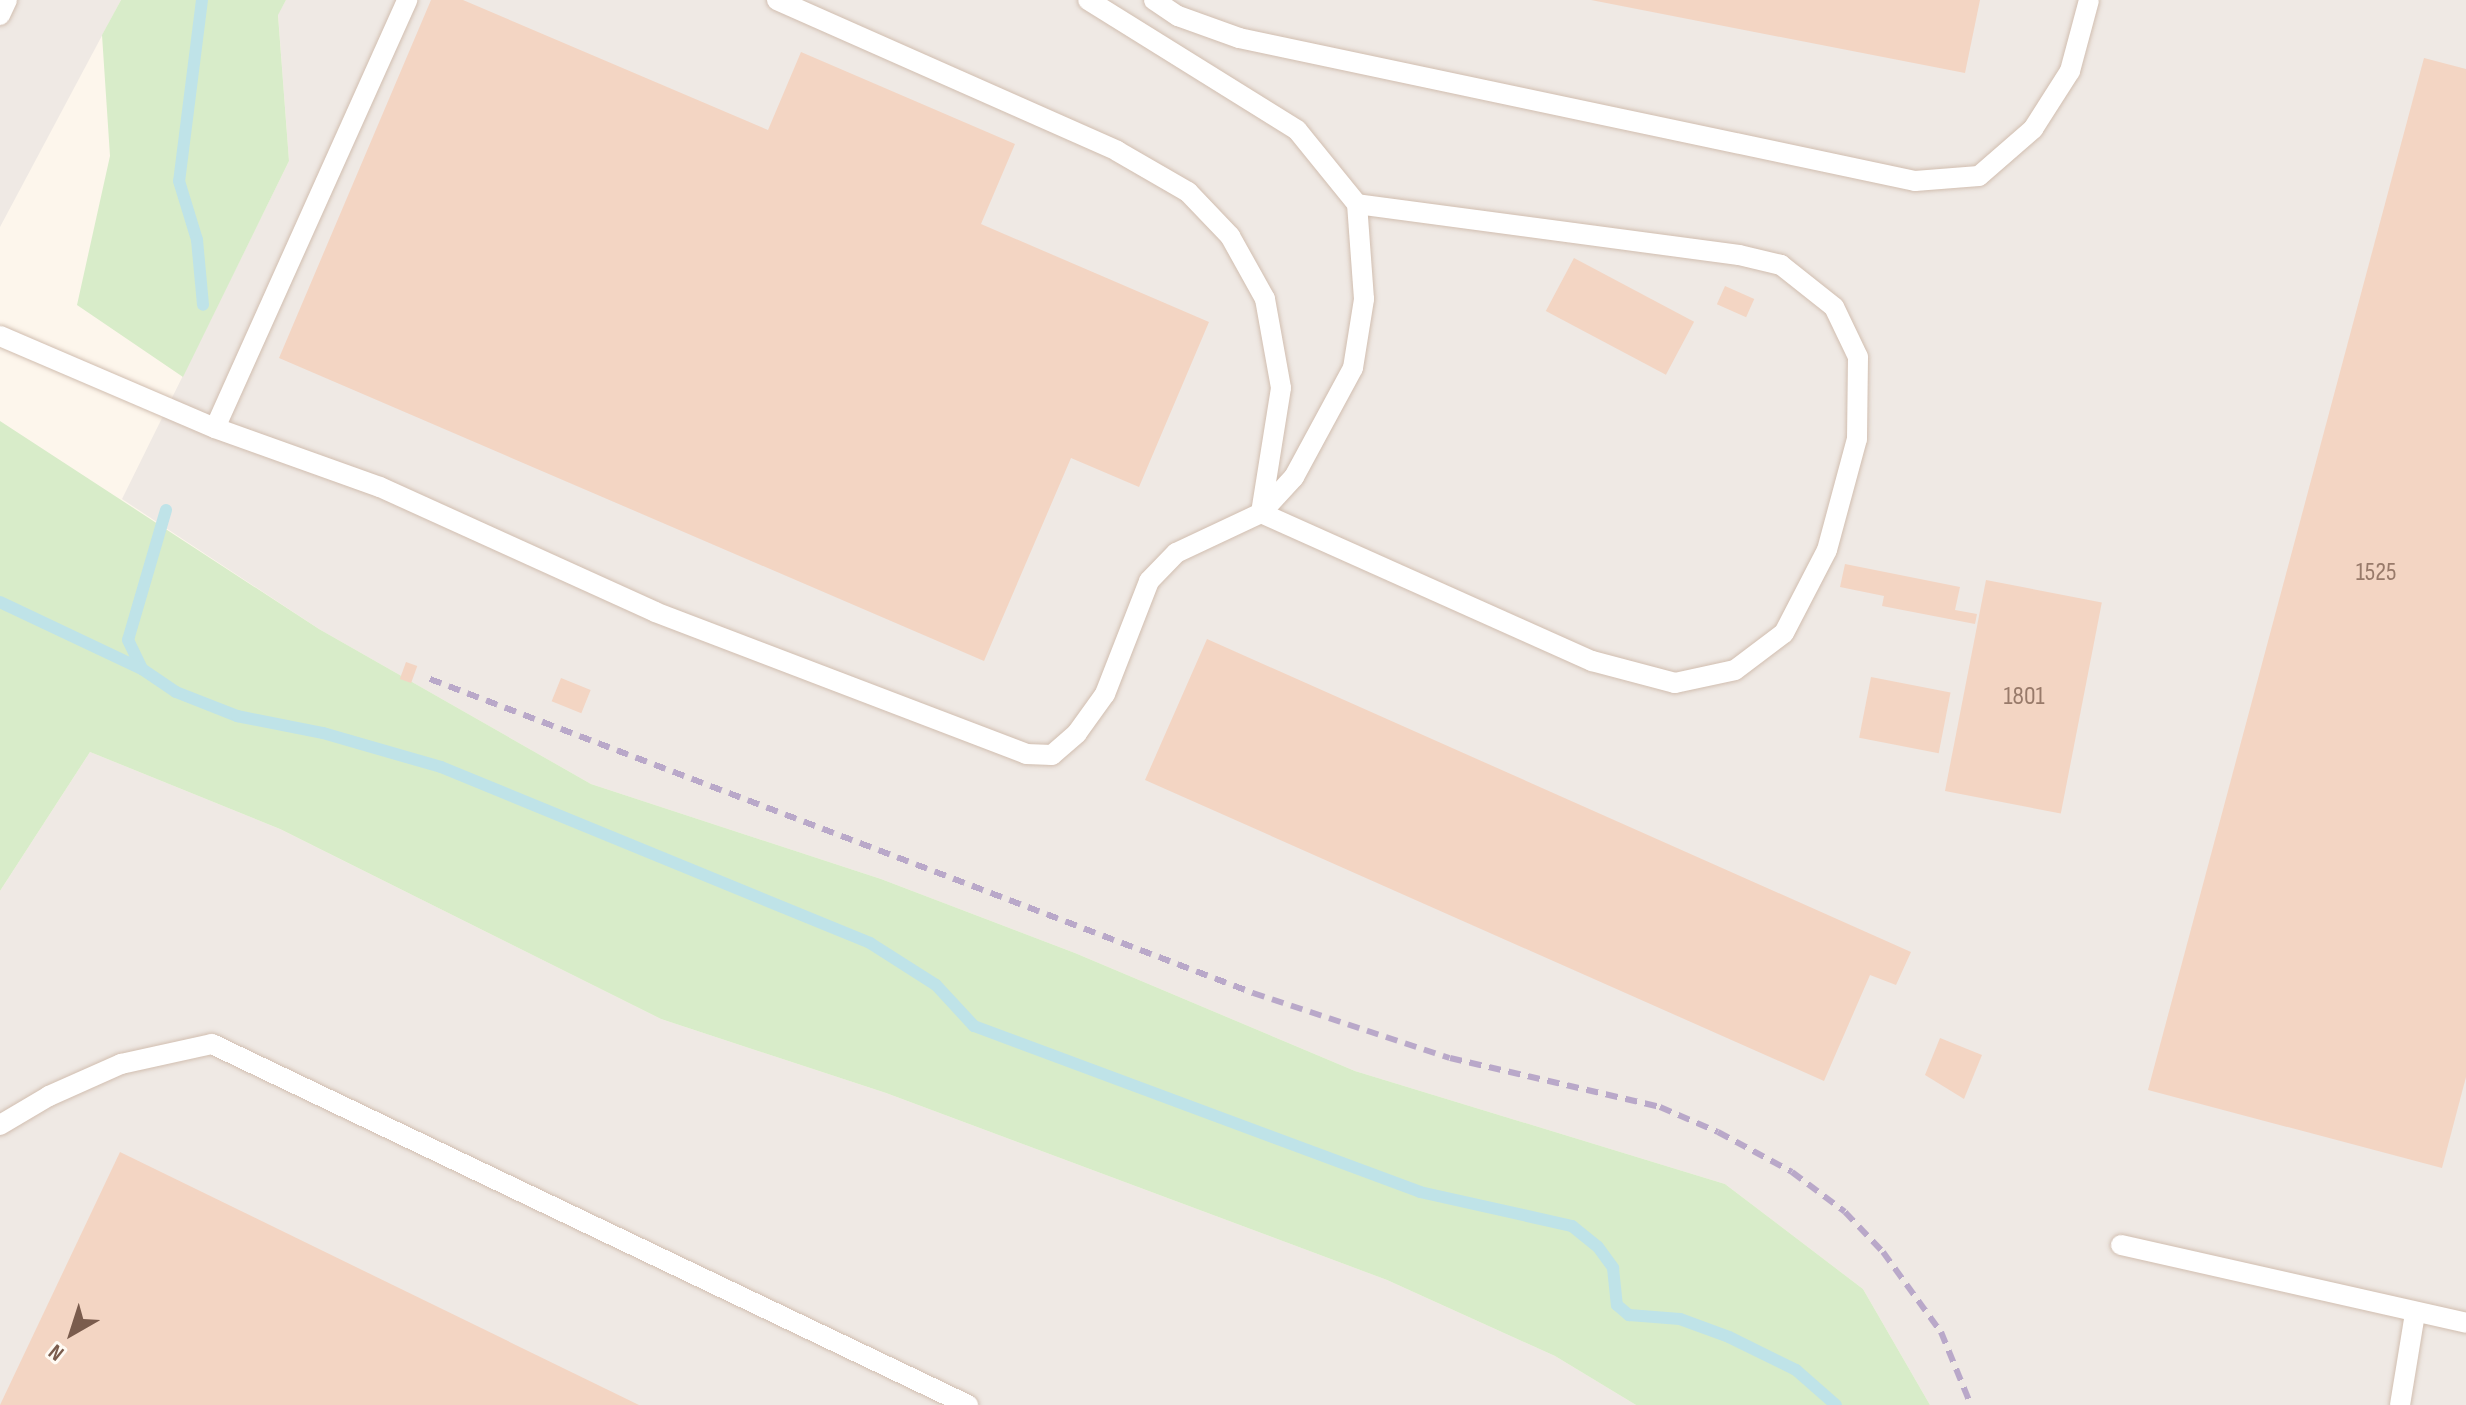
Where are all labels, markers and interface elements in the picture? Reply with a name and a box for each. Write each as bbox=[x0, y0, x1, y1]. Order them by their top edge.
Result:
house number: 1525 bbox=[2356, 557, 2396, 589]
house number: 1801 bbox=[2003, 681, 2045, 713]
north arrow bbox=[32, 1293, 112, 1373]
text: N bbox=[44, 1338, 70, 1366]

